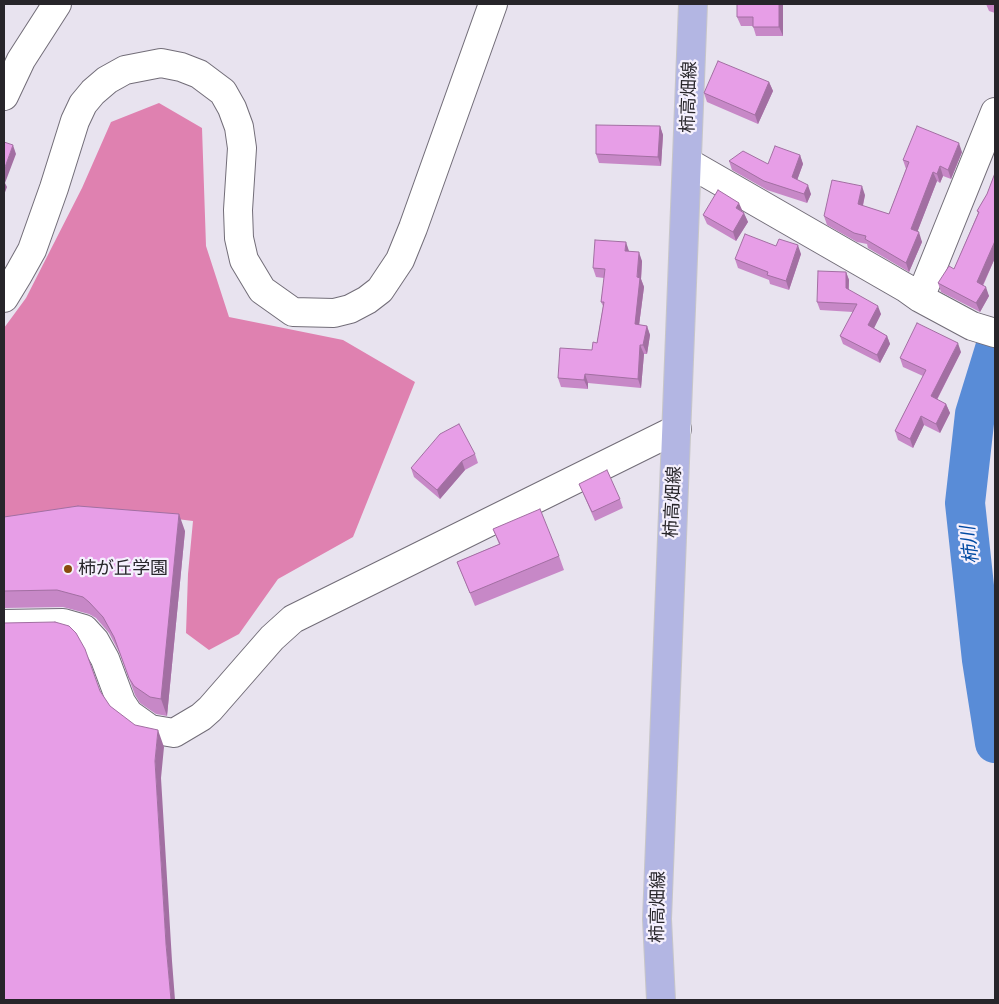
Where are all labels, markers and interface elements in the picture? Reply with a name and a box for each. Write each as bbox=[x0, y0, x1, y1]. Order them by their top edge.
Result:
street label: 柿高畑線 bbox=[677, 61, 701, 133]
street label: 柿高畑線 bbox=[660, 465, 686, 539]
water label: 柿川 bbox=[957, 525, 983, 565]
place label: 柿が丘学園 bbox=[78, 558, 168, 580]
marker: 柿が丘学園 bbox=[62, 563, 74, 575]
street label: 柿高畑線 bbox=[647, 871, 669, 943]

